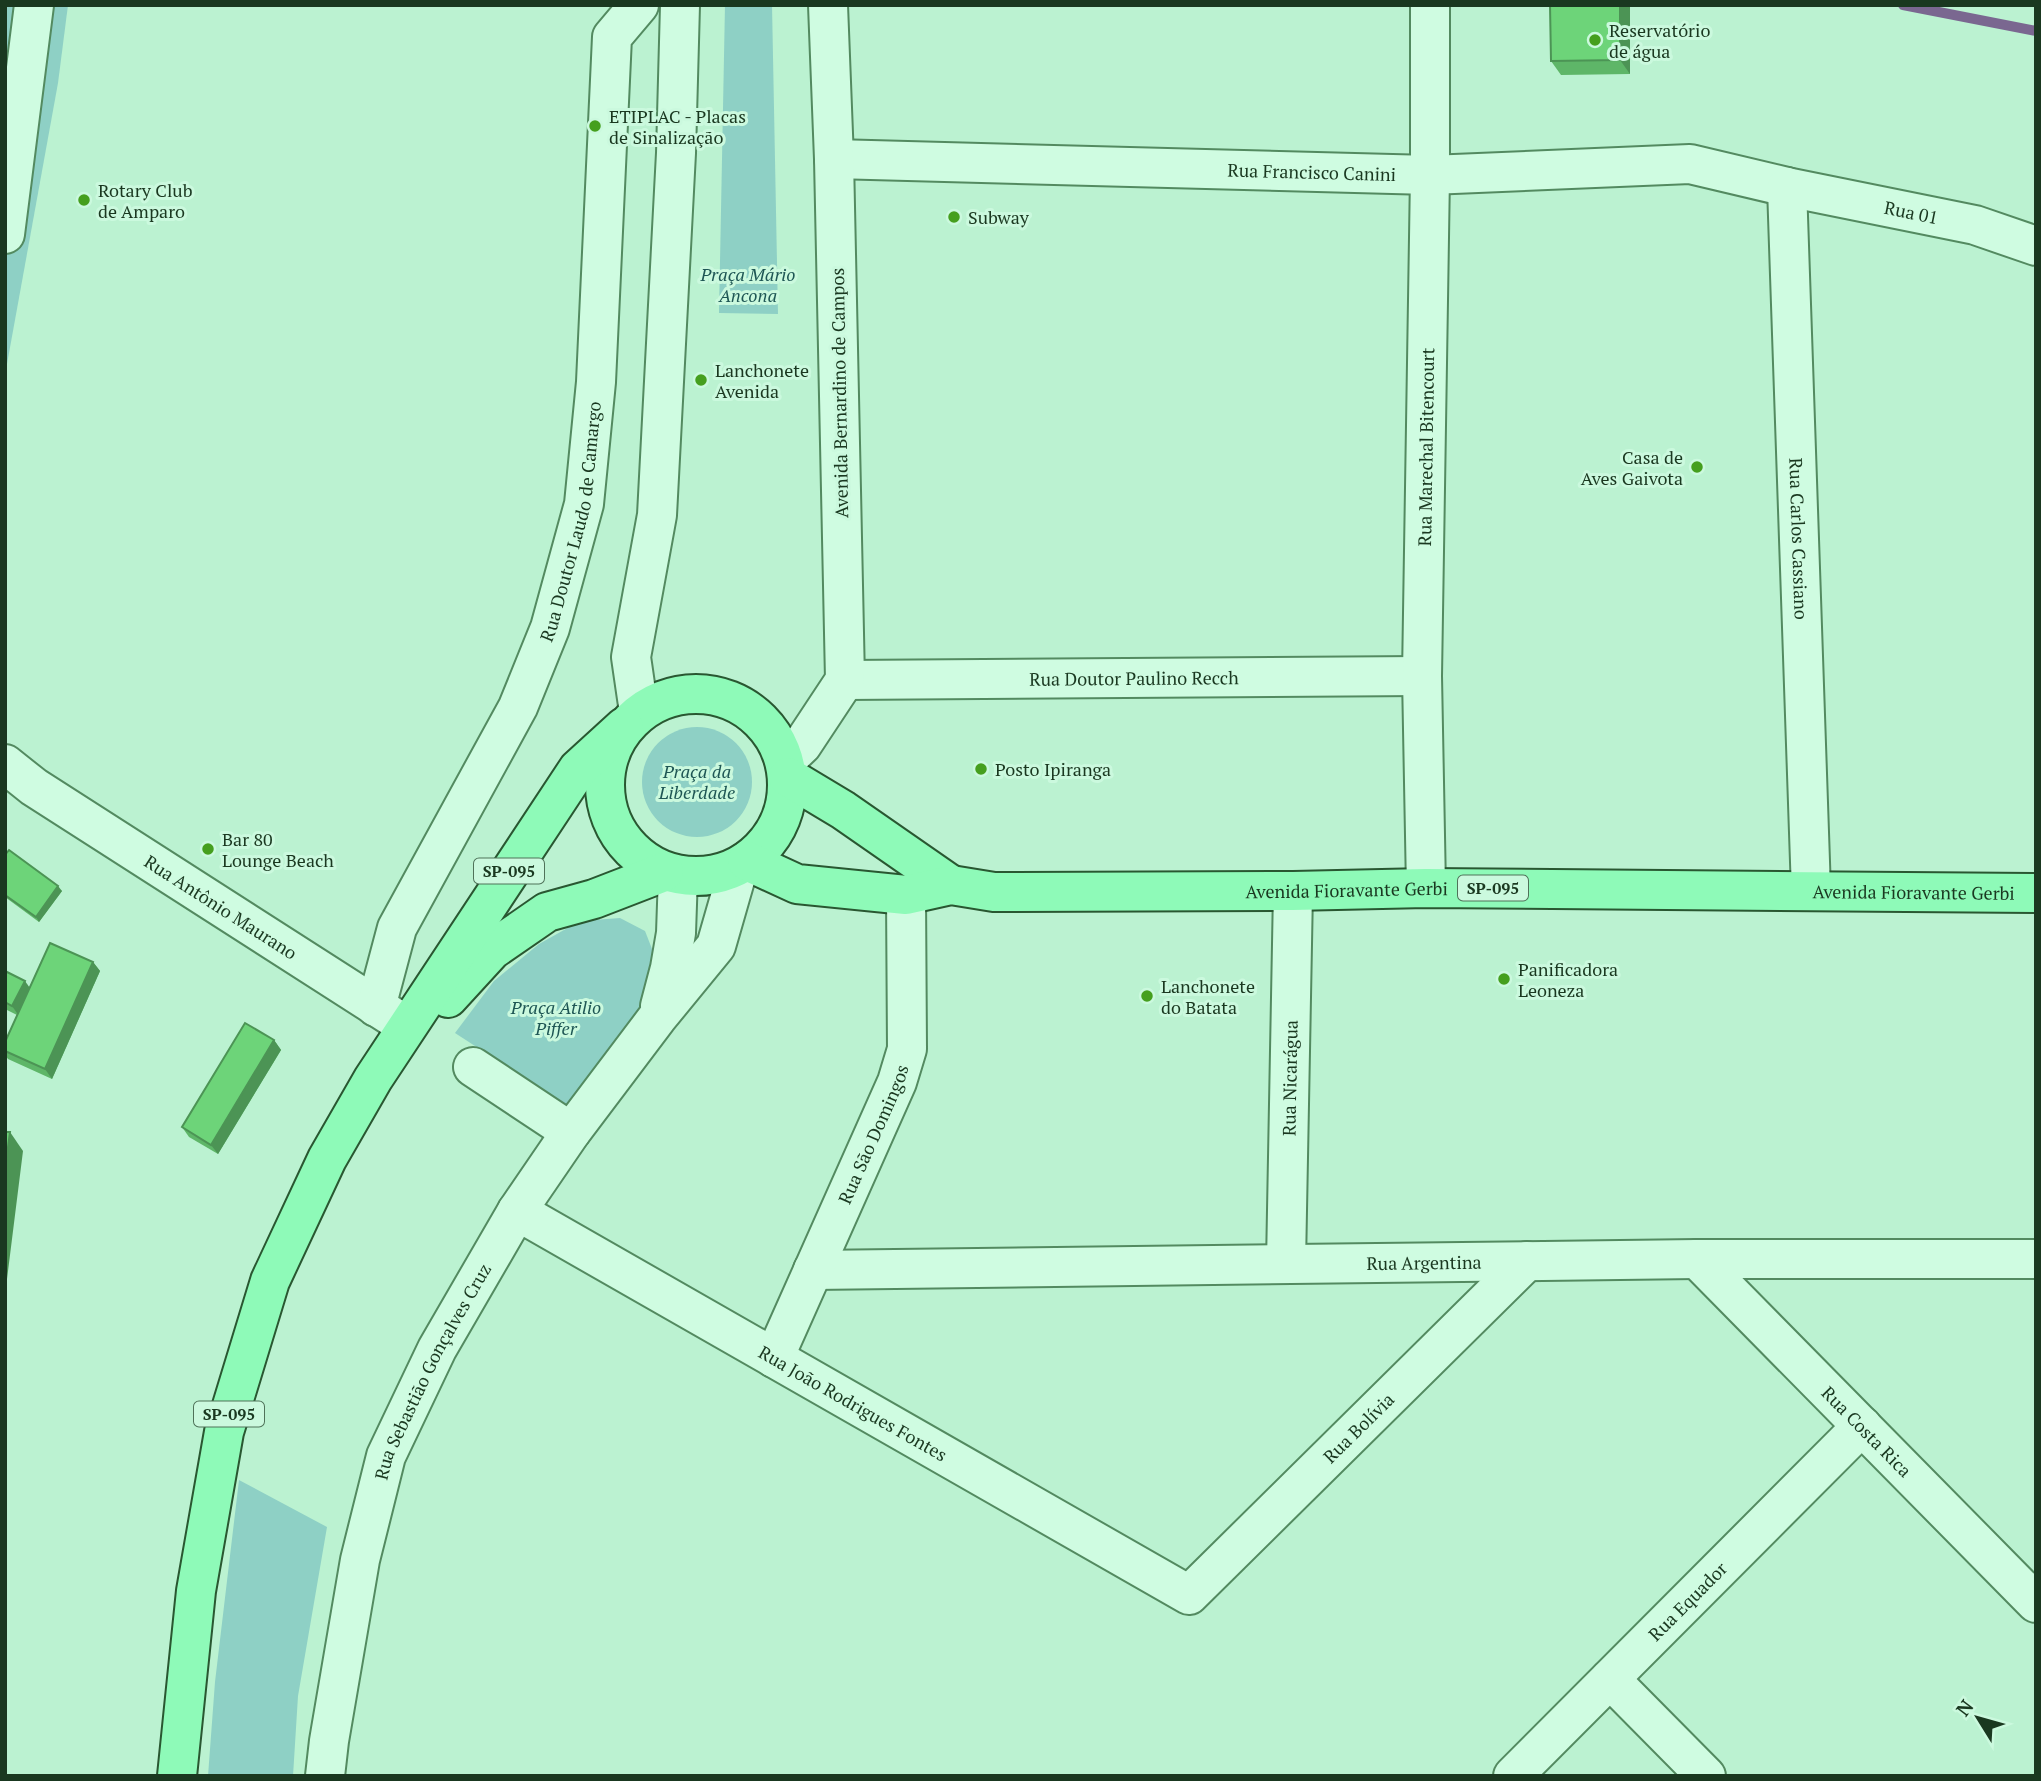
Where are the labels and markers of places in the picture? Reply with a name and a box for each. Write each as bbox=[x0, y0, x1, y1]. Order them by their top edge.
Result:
place label: Reservatório de água bbox=[1609, 18, 1710, 63]
marker: Reservatório de água bbox=[1587, 32, 1603, 48]
place label: ETIPLAC - Placas de Sinalização bbox=[609, 104, 746, 149]
marker: ETIPLAC - Placas de Sinalização bbox=[587, 118, 603, 134]
place label: Rotary Club de Amparo bbox=[98, 178, 193, 223]
marker: Rotary Club de Amparo bbox=[76, 192, 92, 208]
place label: Subway bbox=[968, 205, 1030, 229]
marker: Subway bbox=[946, 209, 962, 225]
place label: Lanchonete Avenida bbox=[715, 358, 809, 403]
marker: Lanchonete Avenida bbox=[693, 372, 709, 388]
place label: Casa de Aves Gaivota bbox=[1581, 445, 1683, 490]
marker: Casa de Aves Gaivota bbox=[1689, 459, 1705, 475]
place label: Posto Ipiranga bbox=[995, 757, 1111, 781]
marker: Posto Ipiranga bbox=[973, 761, 989, 777]
place label: Bar 80 Lounge Beach bbox=[222, 827, 334, 872]
marker: Bar 80 Lounge Beach bbox=[200, 841, 216, 857]
place label: Panificadora Leoneza bbox=[1518, 957, 1618, 1002]
marker: Panificadora Leoneza bbox=[1496, 971, 1512, 987]
place label: Lanchonete do Batata bbox=[1161, 974, 1255, 1019]
marker: Lanchonete do Batata bbox=[1139, 988, 1155, 1004]

